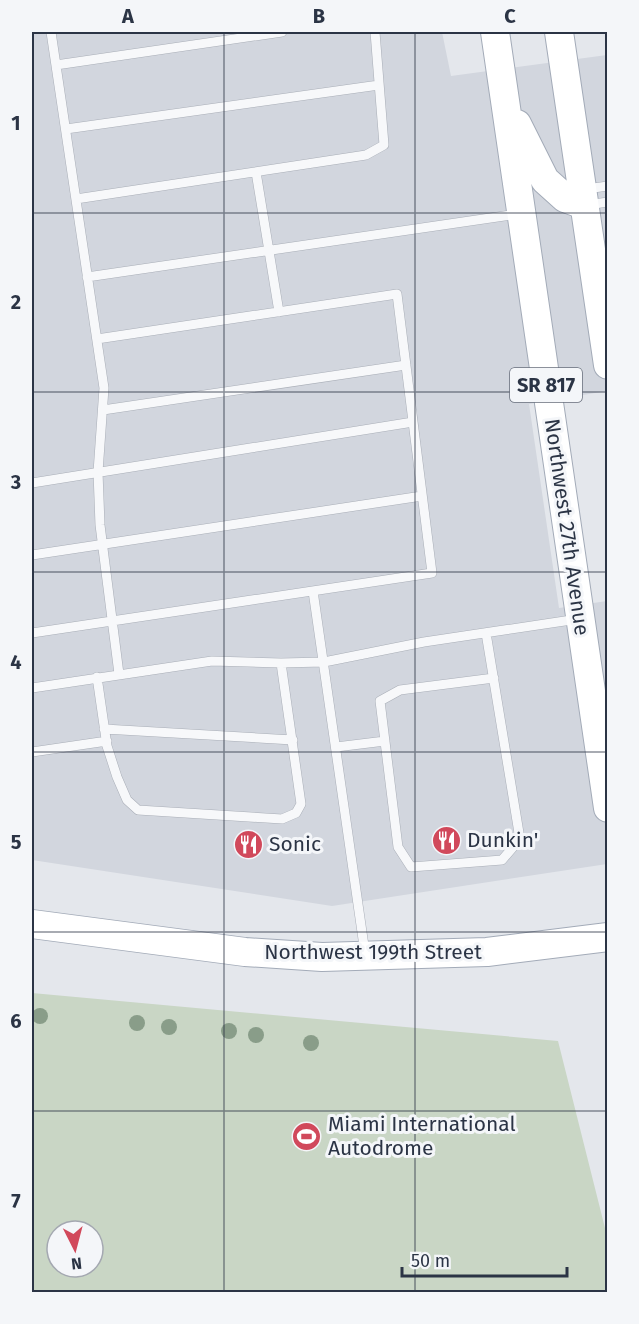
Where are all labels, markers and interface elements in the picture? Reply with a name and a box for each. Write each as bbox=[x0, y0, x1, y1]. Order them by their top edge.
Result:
text: A bbox=[121, 4, 135, 28]
text: B bbox=[313, 4, 325, 28]
text: C bbox=[504, 4, 516, 28]
text: 1 bbox=[11, 111, 21, 135]
text: 2 bbox=[11, 290, 21, 314]
road number: SR 817 bbox=[510, 368, 582, 402]
street label: Northwest 27th Avenue bbox=[539, 417, 595, 637]
text: 3 bbox=[10, 470, 21, 494]
text: 4 bbox=[10, 650, 22, 674]
restaurant icon: Dunkin' bbox=[430, 824, 462, 856]
place label: Dunkin' bbox=[467, 827, 538, 853]
restaurant icon: Sonic bbox=[232, 828, 264, 860]
text: 5 bbox=[11, 830, 22, 854]
place label: Sonic bbox=[269, 831, 321, 857]
street label: Northwest 199th Street bbox=[264, 939, 482, 965]
text: 6 bbox=[10, 1009, 22, 1033]
place label: Miami International Autodrome bbox=[328, 1111, 516, 1161]
sports icon: Miami International Autodrome bbox=[291, 1120, 323, 1152]
text: 7 bbox=[11, 1189, 21, 1213]
north arrow bbox=[45, 1219, 105, 1279]
scale bar bbox=[402, 1240, 567, 1278]
text: 50 m bbox=[411, 1250, 450, 1272]
text: N bbox=[70, 1253, 83, 1273]

